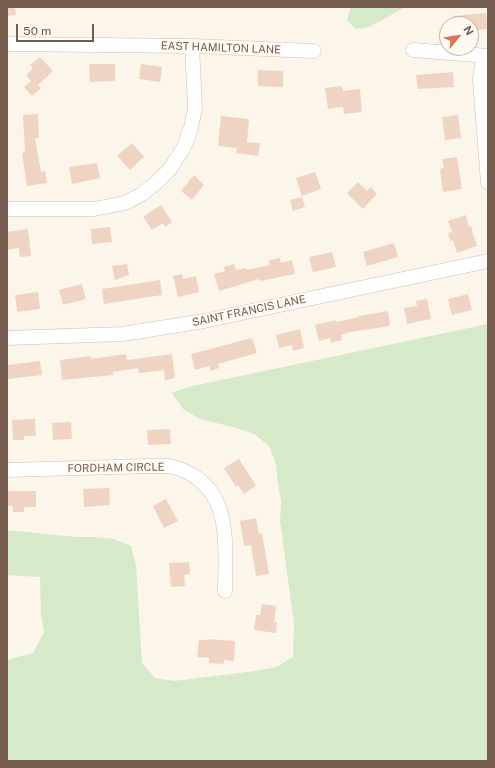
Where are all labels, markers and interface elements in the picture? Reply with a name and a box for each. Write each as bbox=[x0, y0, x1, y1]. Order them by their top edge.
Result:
scale bar bbox=[18, 16, 96, 42]
north arrow bbox=[439, 16, 479, 56]
text: 50 m bbox=[23, 24, 51, 38]
text: N bbox=[461, 24, 476, 37]
street label: EAST HAMILTON LANE bbox=[161, 39, 281, 57]
street label: SAINT FRANCIS LANE bbox=[191, 292, 307, 330]
street label: FORDHAM CIRCLE bbox=[67, 461, 165, 475]

